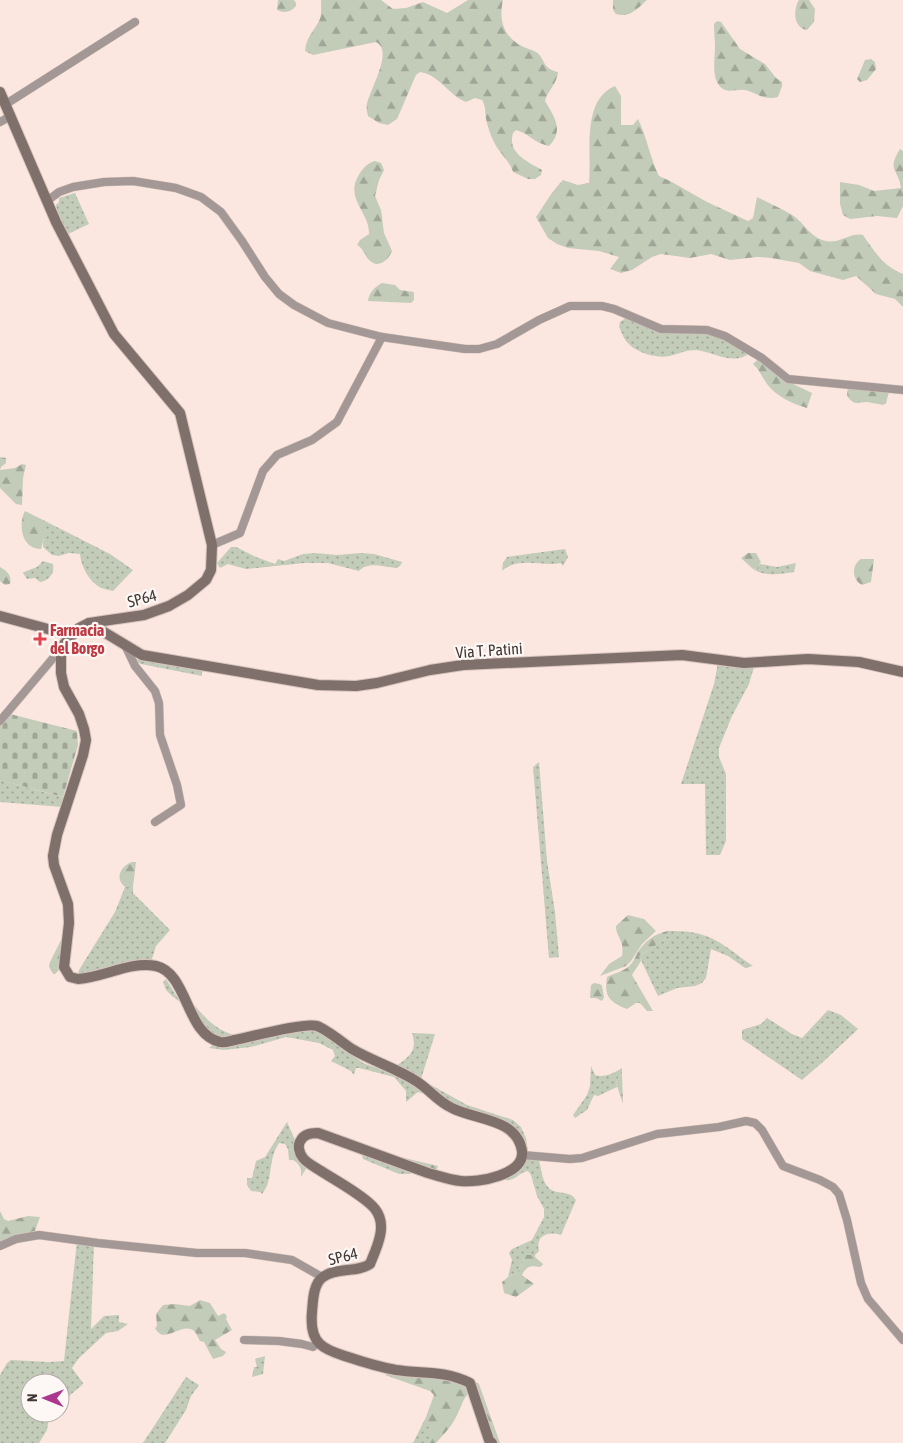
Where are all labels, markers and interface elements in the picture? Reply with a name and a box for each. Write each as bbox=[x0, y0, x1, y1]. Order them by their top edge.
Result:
street label: SP64 bbox=[125, 585, 159, 611]
place label: Farmacia del Borgo bbox=[50, 621, 105, 657]
marker: Farmacia del Borgo bbox=[34, 633, 46, 645]
street label: Via T. Patini bbox=[455, 639, 523, 661]
street label: SP64 bbox=[326, 1244, 360, 1268]
north arrow bbox=[20, 1373, 70, 1423]
text: N bbox=[24, 1394, 40, 1402]

